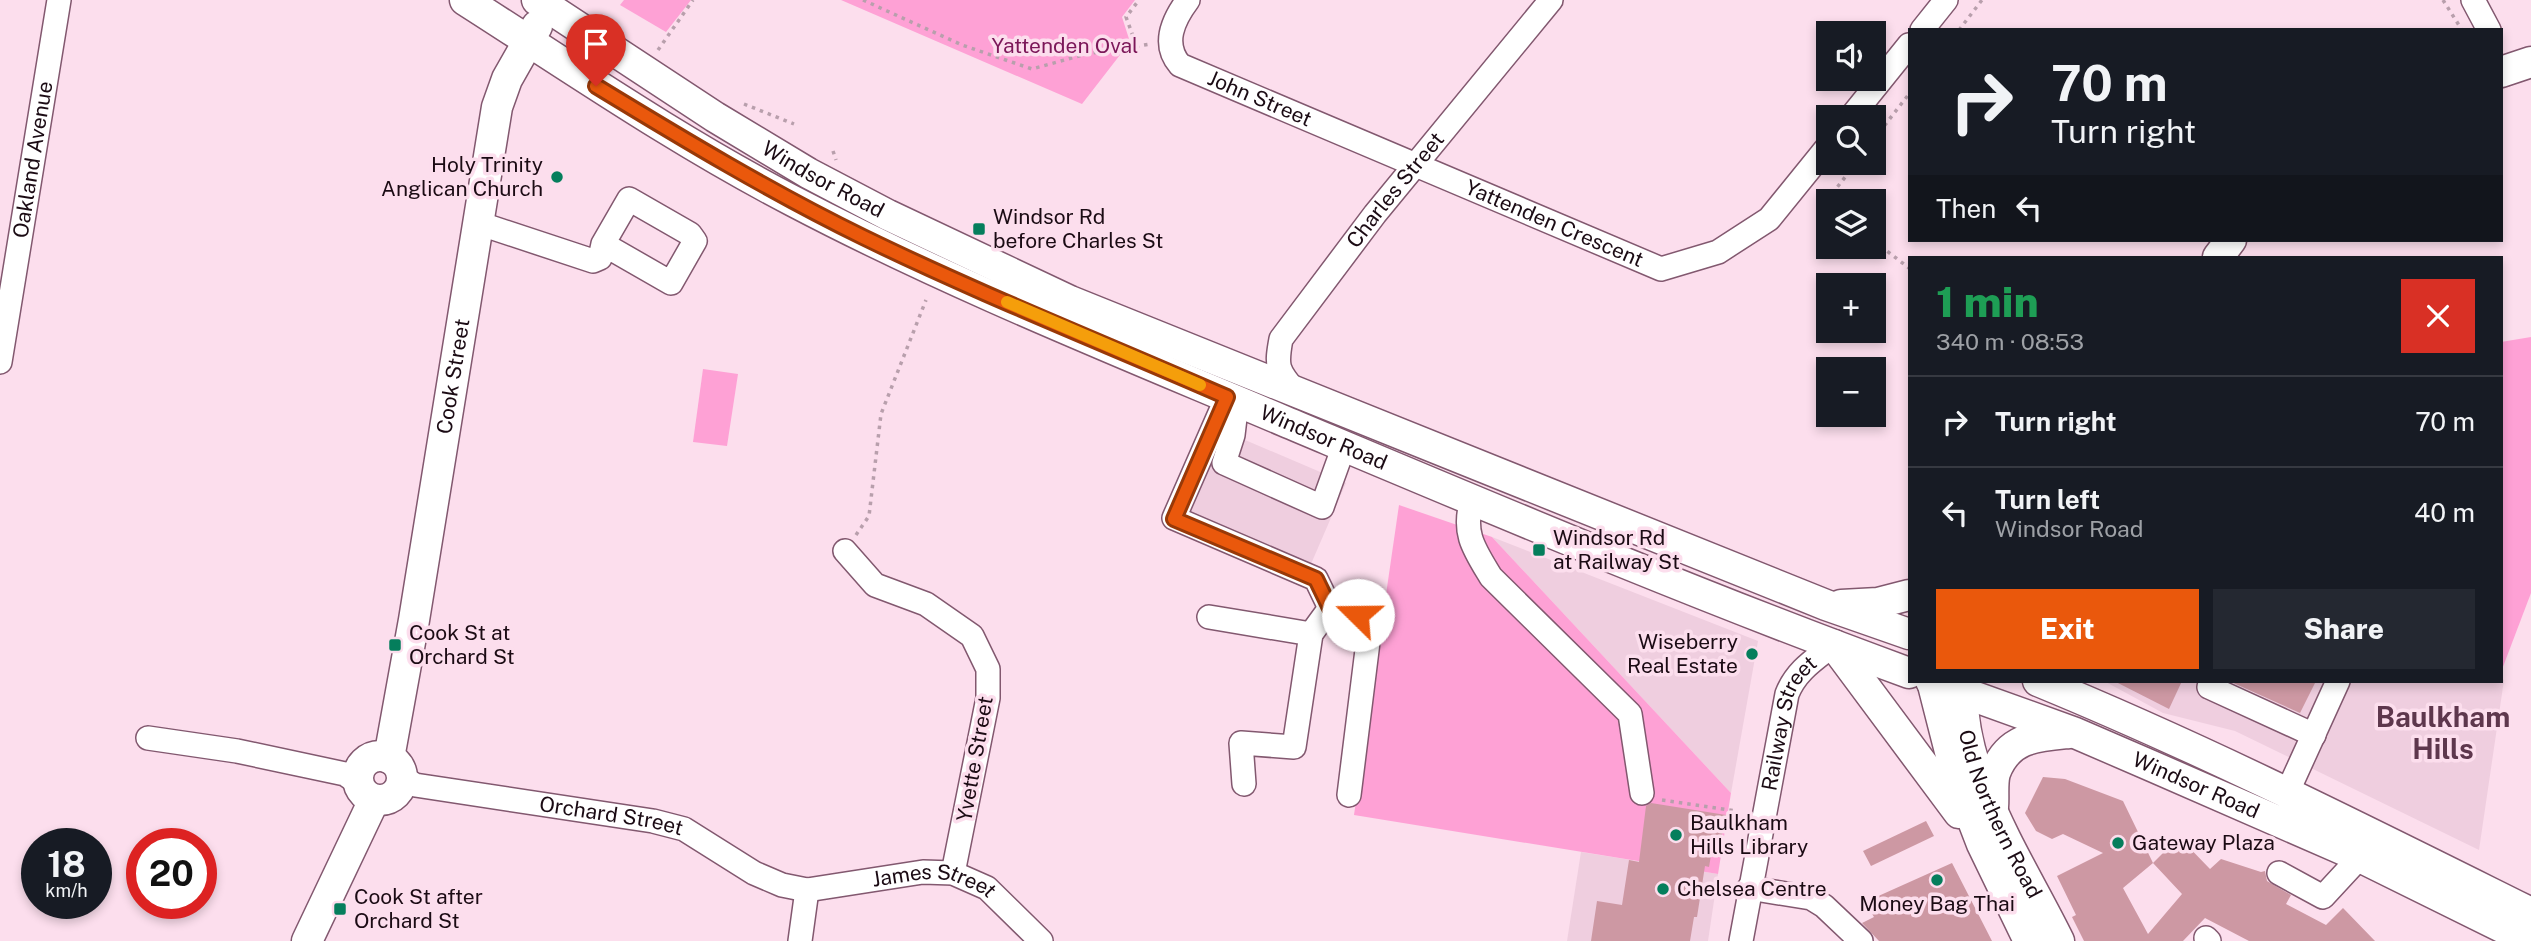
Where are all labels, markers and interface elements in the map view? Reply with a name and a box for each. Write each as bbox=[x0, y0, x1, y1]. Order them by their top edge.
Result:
pin bbox=[566, 14, 626, 86]
map controls bbox=[1816, 21, 1886, 427]
button: sound bbox=[1816, 21, 1886, 91]
icon: arrive bbox=[577, 25, 615, 63]
park label: Yattenden Oval bbox=[992, 33, 1138, 58]
text: 70 m bbox=[2051, 54, 2168, 112]
icon: right bbox=[1936, 56, 2027, 147]
street label: John Street bbox=[1204, 65, 1316, 131]
street label: Oakland Avenue bbox=[7, 79, 58, 240]
button: search bbox=[1816, 105, 1886, 175]
text: Turn right bbox=[2051, 113, 2196, 150]
street label: Charles Street bbox=[1341, 127, 1449, 252]
street label: Windsor Road bbox=[758, 135, 889, 223]
place label: Holy Trinity Anglican Church bbox=[381, 152, 543, 201]
marker: Holy Trinity Anglican Church bbox=[549, 169, 565, 185]
street label: Yattenden Crescent bbox=[1461, 174, 1647, 272]
button: layers bbox=[1816, 189, 1886, 259]
icon: left bbox=[2010, 189, 2048, 227]
text: Then bbox=[1936, 193, 1996, 224]
place label: Windsor Rd before Charles St bbox=[993, 204, 1163, 253]
marker: Windsor Rd before Charles St bbox=[971, 221, 987, 237]
button: + bbox=[1816, 273, 1886, 343]
text: 1 min bbox=[1936, 277, 2039, 326]
button: close bbox=[2401, 279, 2475, 353]
street label: Cook Street bbox=[431, 317, 475, 436]
text: 340 m · 08:53 bbox=[1936, 328, 2084, 355]
button: − bbox=[1816, 357, 1886, 427]
street label: Windsor Road bbox=[1256, 399, 1391, 475]
icon: right bbox=[1936, 403, 1974, 441]
text: Turn right bbox=[1995, 406, 2117, 437]
text: 70 m bbox=[2415, 406, 2475, 437]
text: Turn left bbox=[1995, 484, 2100, 515]
icon: left bbox=[1936, 494, 1974, 532]
text: 40 m bbox=[2414, 497, 2475, 528]
text: Windsor Road bbox=[1995, 515, 2143, 542]
place label: Windsor Rd at Railway St bbox=[1553, 525, 1680, 574]
marker: Windsor Rd at Railway St bbox=[1531, 542, 1547, 558]
position arrow bbox=[1321, 578, 1395, 652]
button: Exit bbox=[1936, 589, 2199, 669]
button: Share bbox=[2213, 589, 2475, 669]
place label: Cook St at Orchard St bbox=[409, 620, 515, 669]
place label: Wiseberry Real Estate bbox=[1627, 629, 1738, 678]
marker: Cook St at Orchard St bbox=[387, 637, 403, 653]
marker: Wiseberry Real Estate bbox=[1744, 646, 1760, 662]
street label: Railway Street bbox=[1756, 650, 1821, 793]
street label: Yvette Street bbox=[951, 694, 998, 824]
district label: Baulkham Hills bbox=[2376, 700, 2510, 765]
street label: Old Northern Road bbox=[1954, 727, 2047, 903]
street label: Windsor Road bbox=[2129, 746, 2263, 824]
street label: Orchard Street bbox=[538, 791, 686, 840]
place label: Baulkham Hills Library bbox=[1690, 810, 1808, 859]
marker: Baulkham Hills Library bbox=[1668, 827, 1684, 843]
speed limit sign: 20 bbox=[126, 828, 217, 919]
place label: Gateway Plaza bbox=[2132, 830, 2275, 855]
marker: Gateway Plaza bbox=[2110, 835, 2126, 851]
text: 18 bbox=[47, 844, 86, 885]
street label: James Street bbox=[870, 859, 1002, 902]
marker: Money Bag Thai bbox=[1929, 872, 1945, 888]
place label: Chelsea Centre bbox=[1677, 876, 1827, 901]
text: km/h bbox=[45, 880, 88, 901]
marker: Chelsea Centre bbox=[1655, 881, 1671, 897]
place label: Cook St after Orchard St bbox=[354, 884, 483, 933]
place label: Money Bag Thai bbox=[1859, 891, 2015, 916]
marker: Cook St after Orchard St bbox=[332, 901, 348, 917]

